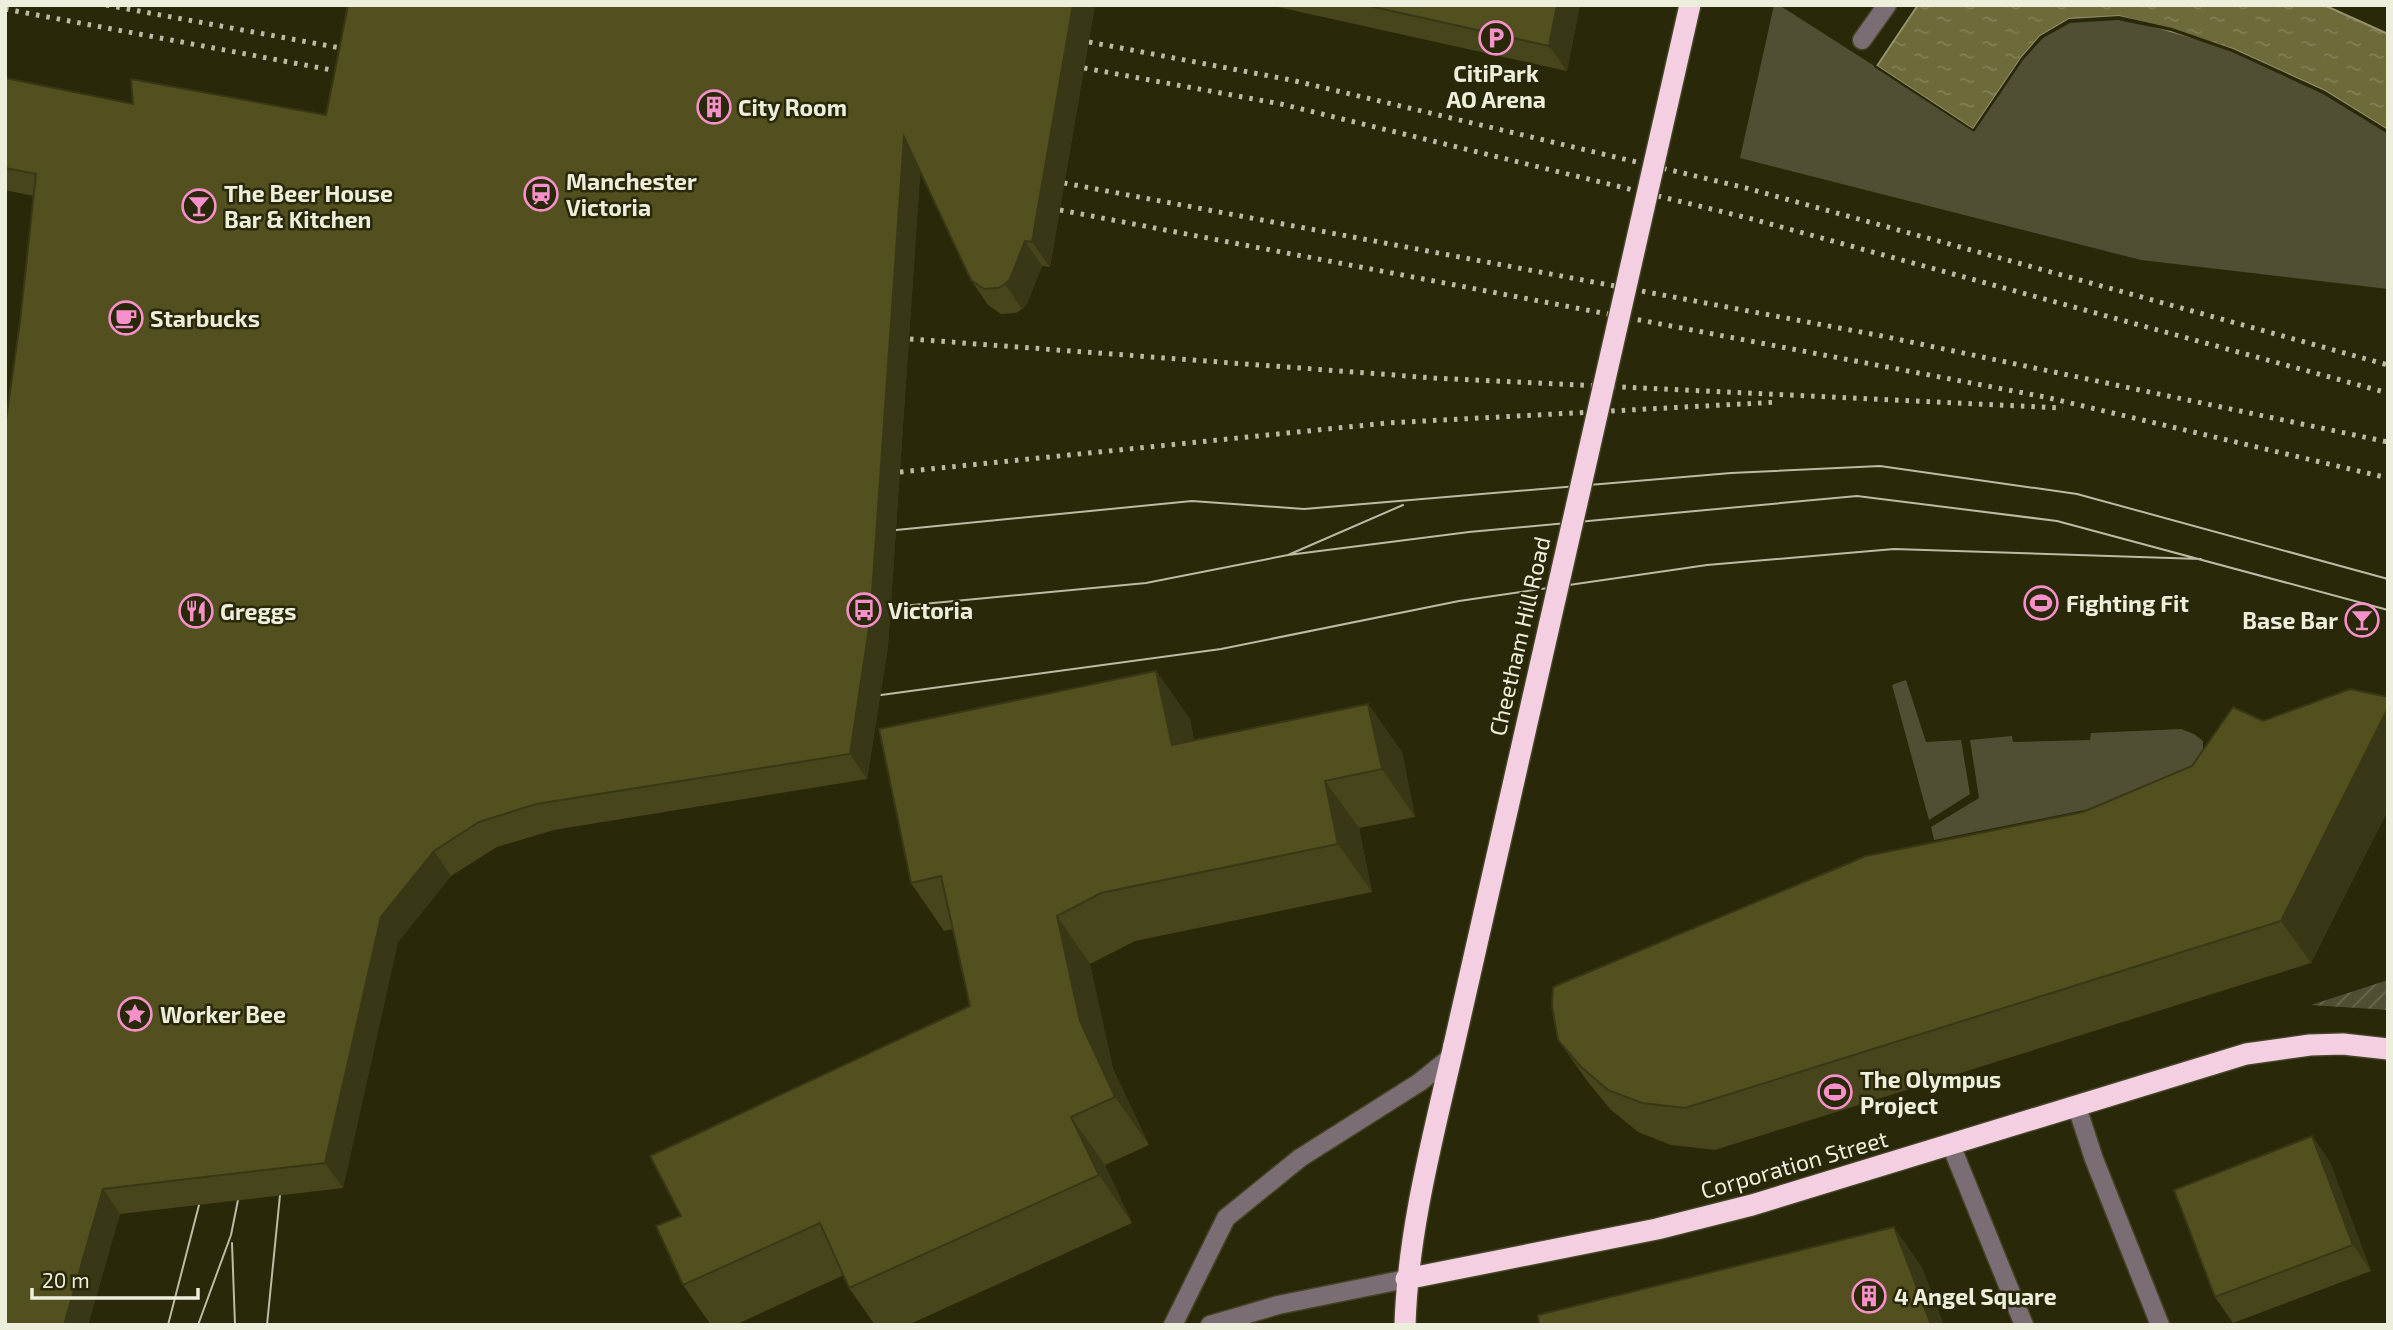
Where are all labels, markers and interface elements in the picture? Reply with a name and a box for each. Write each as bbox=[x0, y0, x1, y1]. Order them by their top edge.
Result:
parking icon: CitiPark AO Arena bbox=[1477, 19, 1515, 57]
place label: CitiPark AO Arena bbox=[1446, 59, 1546, 113]
building icon: City Room bbox=[695, 88, 733, 126]
place label: City Room bbox=[738, 93, 847, 121]
place label: Manchester Victoria bbox=[566, 167, 697, 221]
station icon: Manchester Victoria bbox=[522, 175, 560, 213]
place label: The Beer House Bar & Kitchen bbox=[224, 179, 393, 233]
bar icon: The Beer House Bar & Kitchen bbox=[180, 187, 218, 225]
cafe icon: Starbucks bbox=[107, 299, 145, 337]
place label: Starbucks bbox=[150, 304, 260, 332]
street label: Cheetham Hill Road bbox=[1482, 534, 1556, 738]
sports icon: Fighting Fit bbox=[2022, 584, 2060, 622]
place label: Fighting Fit bbox=[2066, 589, 2189, 617]
bus stop icon: Victoria bbox=[845, 591, 883, 629]
restaurant icon: Greggs bbox=[177, 592, 215, 630]
place label: Victoria bbox=[888, 596, 973, 624]
place label: Greggs bbox=[220, 597, 296, 625]
bar icon: Base Bar bbox=[2343, 601, 2381, 639]
place label: Base Bar bbox=[2242, 606, 2338, 634]
place icon: Worker Bee bbox=[116, 995, 154, 1033]
place label: Worker Bee bbox=[160, 1000, 286, 1028]
place label: The Olympus Project bbox=[1860, 1065, 2001, 1119]
sports icon: The Olympus Project bbox=[1816, 1073, 1854, 1111]
street label: Corporation Street bbox=[1697, 1124, 1891, 1204]
scale bar bbox=[32, 1256, 198, 1300]
text: 20 m bbox=[42, 1267, 90, 1292]
building icon: 4 Angel Square bbox=[1850, 1277, 1888, 1315]
place label: 4 Angel Square bbox=[1894, 1282, 2057, 1310]

